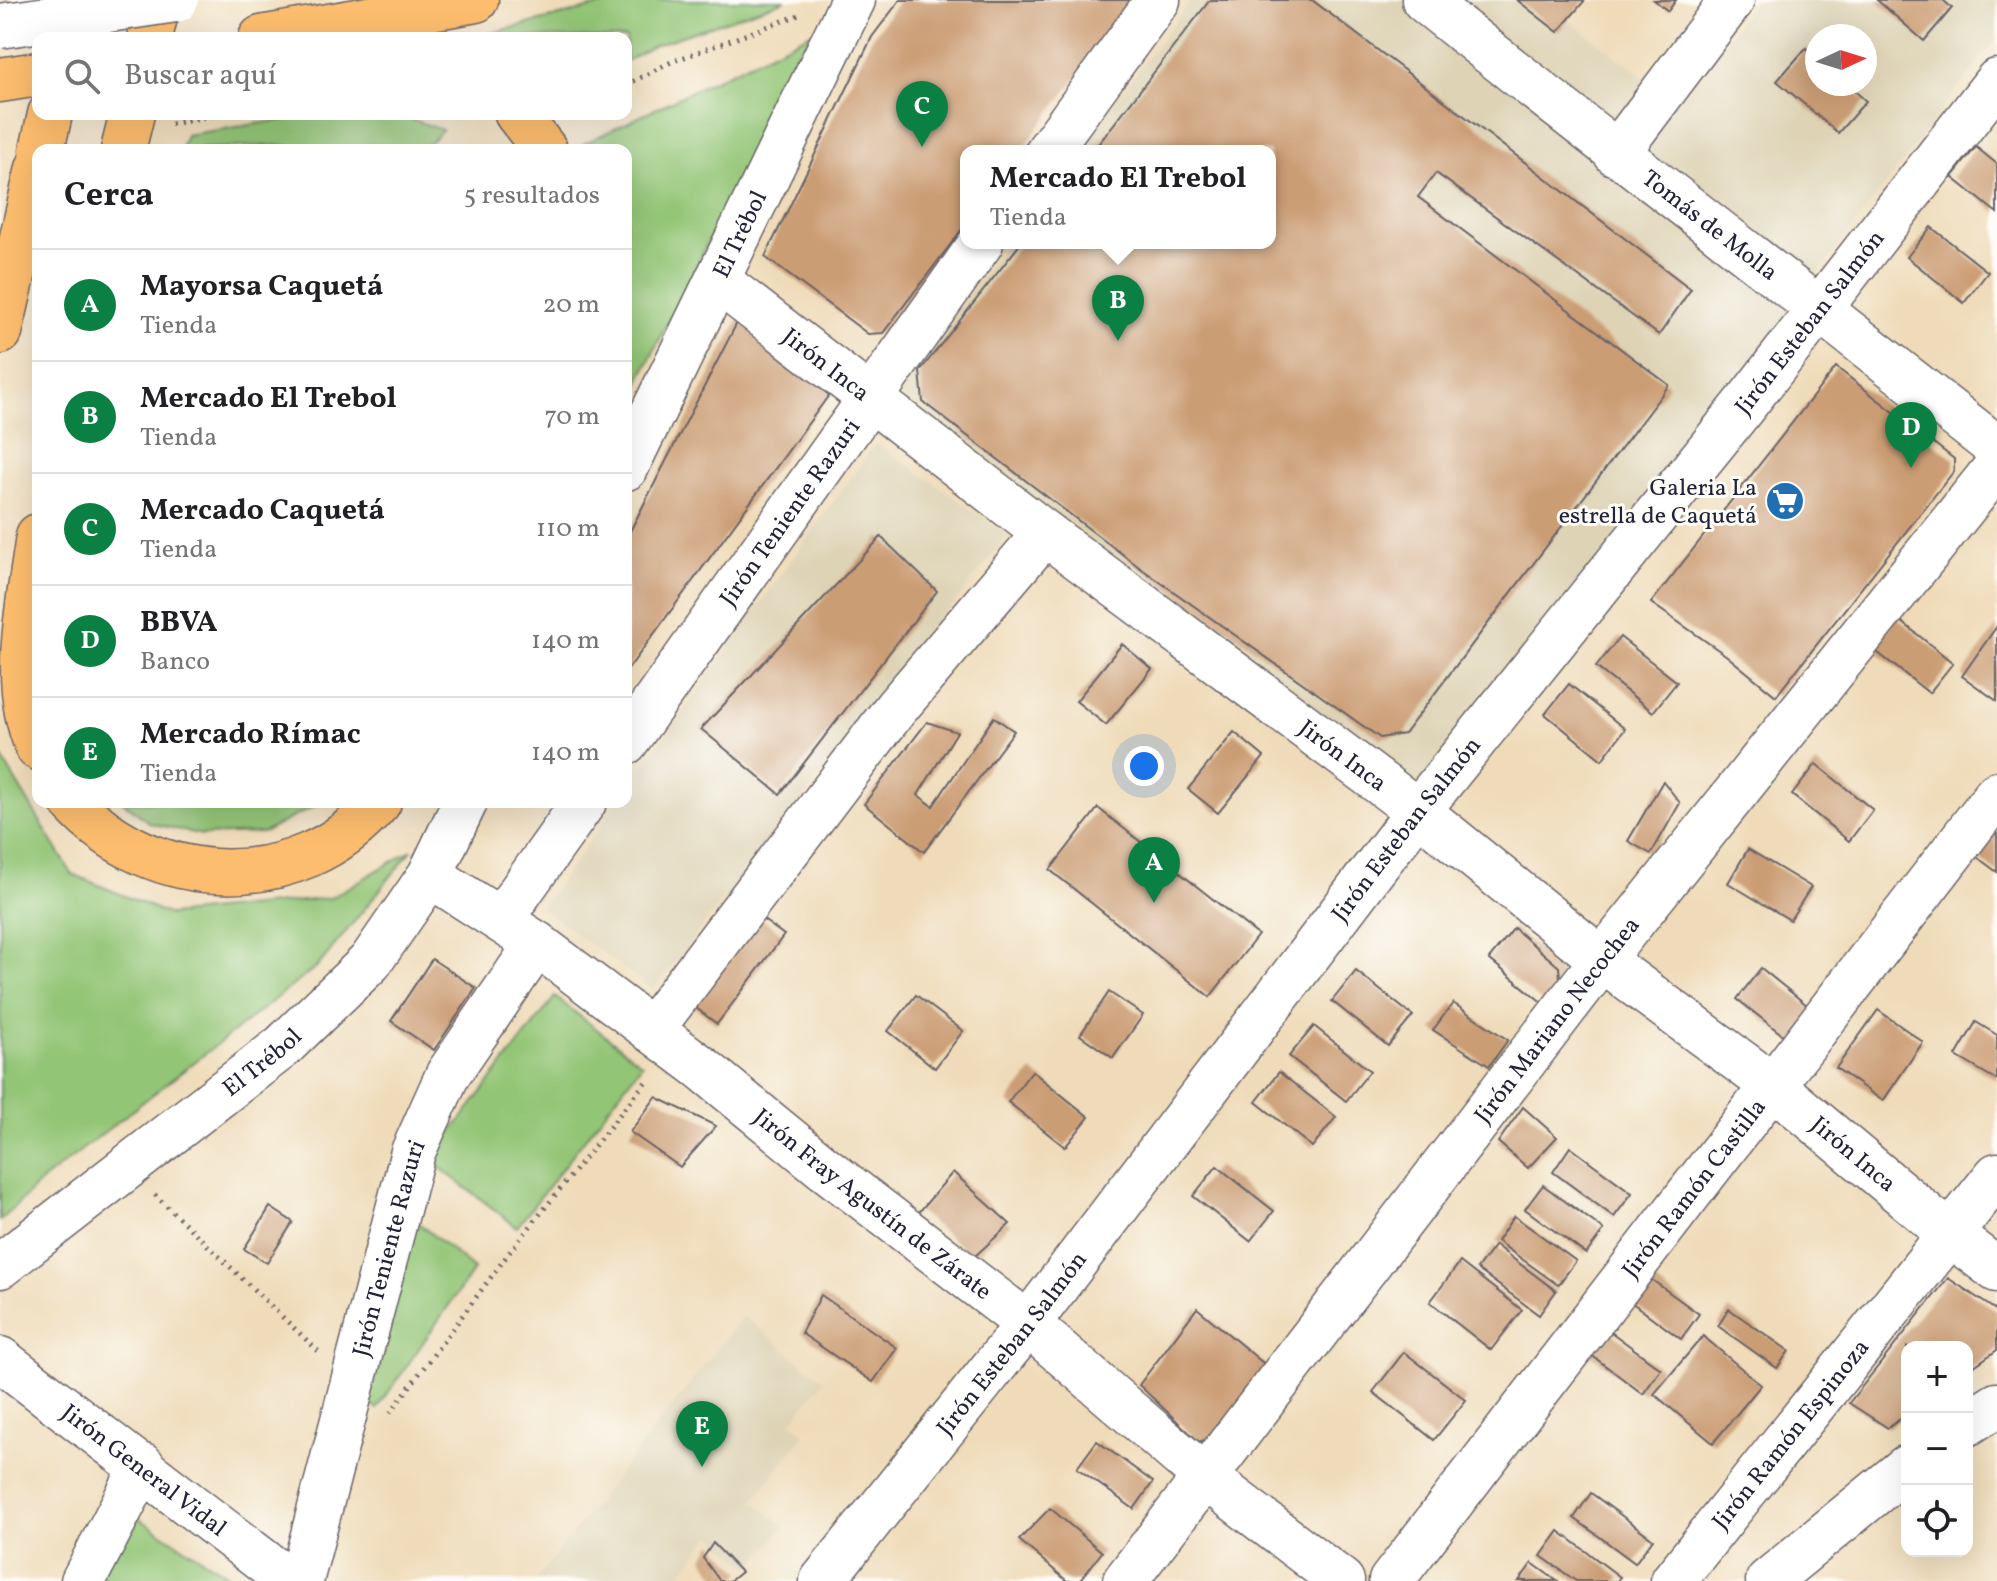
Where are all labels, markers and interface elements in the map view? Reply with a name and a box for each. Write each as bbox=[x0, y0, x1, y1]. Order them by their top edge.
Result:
north arrow bbox=[1805, 24, 1877, 96]
search box bbox=[32, 32, 632, 120]
icon: search bbox=[60, 54, 104, 98]
text: Buscar aquí bbox=[124, 55, 277, 97]
pin: C bbox=[896, 81, 948, 147]
popup bbox=[960, 145, 1276, 249]
text: Mercado El Trebol bbox=[990, 158, 1246, 200]
street label: Tomás de Molla bbox=[1634, 163, 1784, 290]
text: Cerca bbox=[64, 173, 154, 220]
text: 5 resultados bbox=[464, 178, 600, 214]
street label: El Trébol bbox=[706, 186, 777, 284]
text: Tienda bbox=[990, 200, 1067, 236]
street label: Jirón Esteban Salmón bbox=[1728, 224, 1894, 423]
text: Mayorsa Caquetá bbox=[140, 266, 383, 308]
pin: B bbox=[1092, 275, 1144, 341]
text: A bbox=[81, 287, 99, 323]
text: 20 m bbox=[542, 287, 600, 323]
text: Tienda bbox=[140, 308, 217, 344]
street label: Jirón Inca bbox=[774, 321, 876, 411]
text: Mercado El Trebol bbox=[140, 378, 397, 420]
text: B bbox=[81, 399, 99, 435]
text: 70 m bbox=[545, 399, 600, 435]
pin: D bbox=[1885, 402, 1937, 468]
street label: Jirón Teniente Razuri bbox=[713, 413, 870, 614]
text: Tienda bbox=[140, 420, 217, 456]
place label: Galeria La estrella de Caquetá bbox=[1559, 472, 1757, 534]
supermarket icon: Galeria La estrella de Caquetá bbox=[1764, 480, 1806, 522]
text: Mercado Caquetá bbox=[140, 490, 385, 532]
text: C bbox=[82, 511, 98, 547]
text: 110 m bbox=[536, 511, 600, 547]
text: Tienda bbox=[140, 532, 217, 568]
text: BBVA bbox=[140, 602, 218, 644]
text: D bbox=[80, 623, 100, 659]
text: 140 m bbox=[531, 623, 600, 659]
text: Banco bbox=[140, 644, 210, 680]
street label: Jirón Inca bbox=[1291, 712, 1393, 801]
text: Mercado Rímac bbox=[140, 714, 361, 756]
street label: Jirón Esteban Salmón bbox=[1324, 730, 1490, 930]
text: E bbox=[82, 735, 98, 771]
text: 140 m bbox=[531, 735, 600, 771]
your location bbox=[1124, 746, 1164, 786]
text: Tienda bbox=[140, 756, 217, 792]
pin: A bbox=[1128, 837, 1180, 903]
street label: Jirón Mariano Necochea bbox=[1467, 910, 1649, 1131]
street label: El Trébol bbox=[216, 1021, 311, 1106]
street label: Jirón Ramón Castilla bbox=[1615, 1092, 1775, 1286]
street label: Jirón Fray Agustín de Zárate bbox=[745, 1101, 998, 1309]
street label: Jirón Inca bbox=[1802, 1109, 1903, 1201]
street label: Jirón Teniente Razuri bbox=[345, 1135, 435, 1361]
street label: Jirón Esteban Salmón bbox=[930, 1245, 1096, 1444]
street label: Jirón Ramón Espinoza bbox=[1705, 1333, 1879, 1538]
map controls bbox=[1901, 1341, 1973, 1557]
button: + bbox=[1901, 1341, 1973, 1413]
street label: Jirón General Vidal bbox=[53, 1397, 233, 1546]
pin: E bbox=[676, 1401, 728, 1467]
button: − bbox=[1901, 1413, 1973, 1485]
button: locate bbox=[1901, 1485, 1973, 1557]

